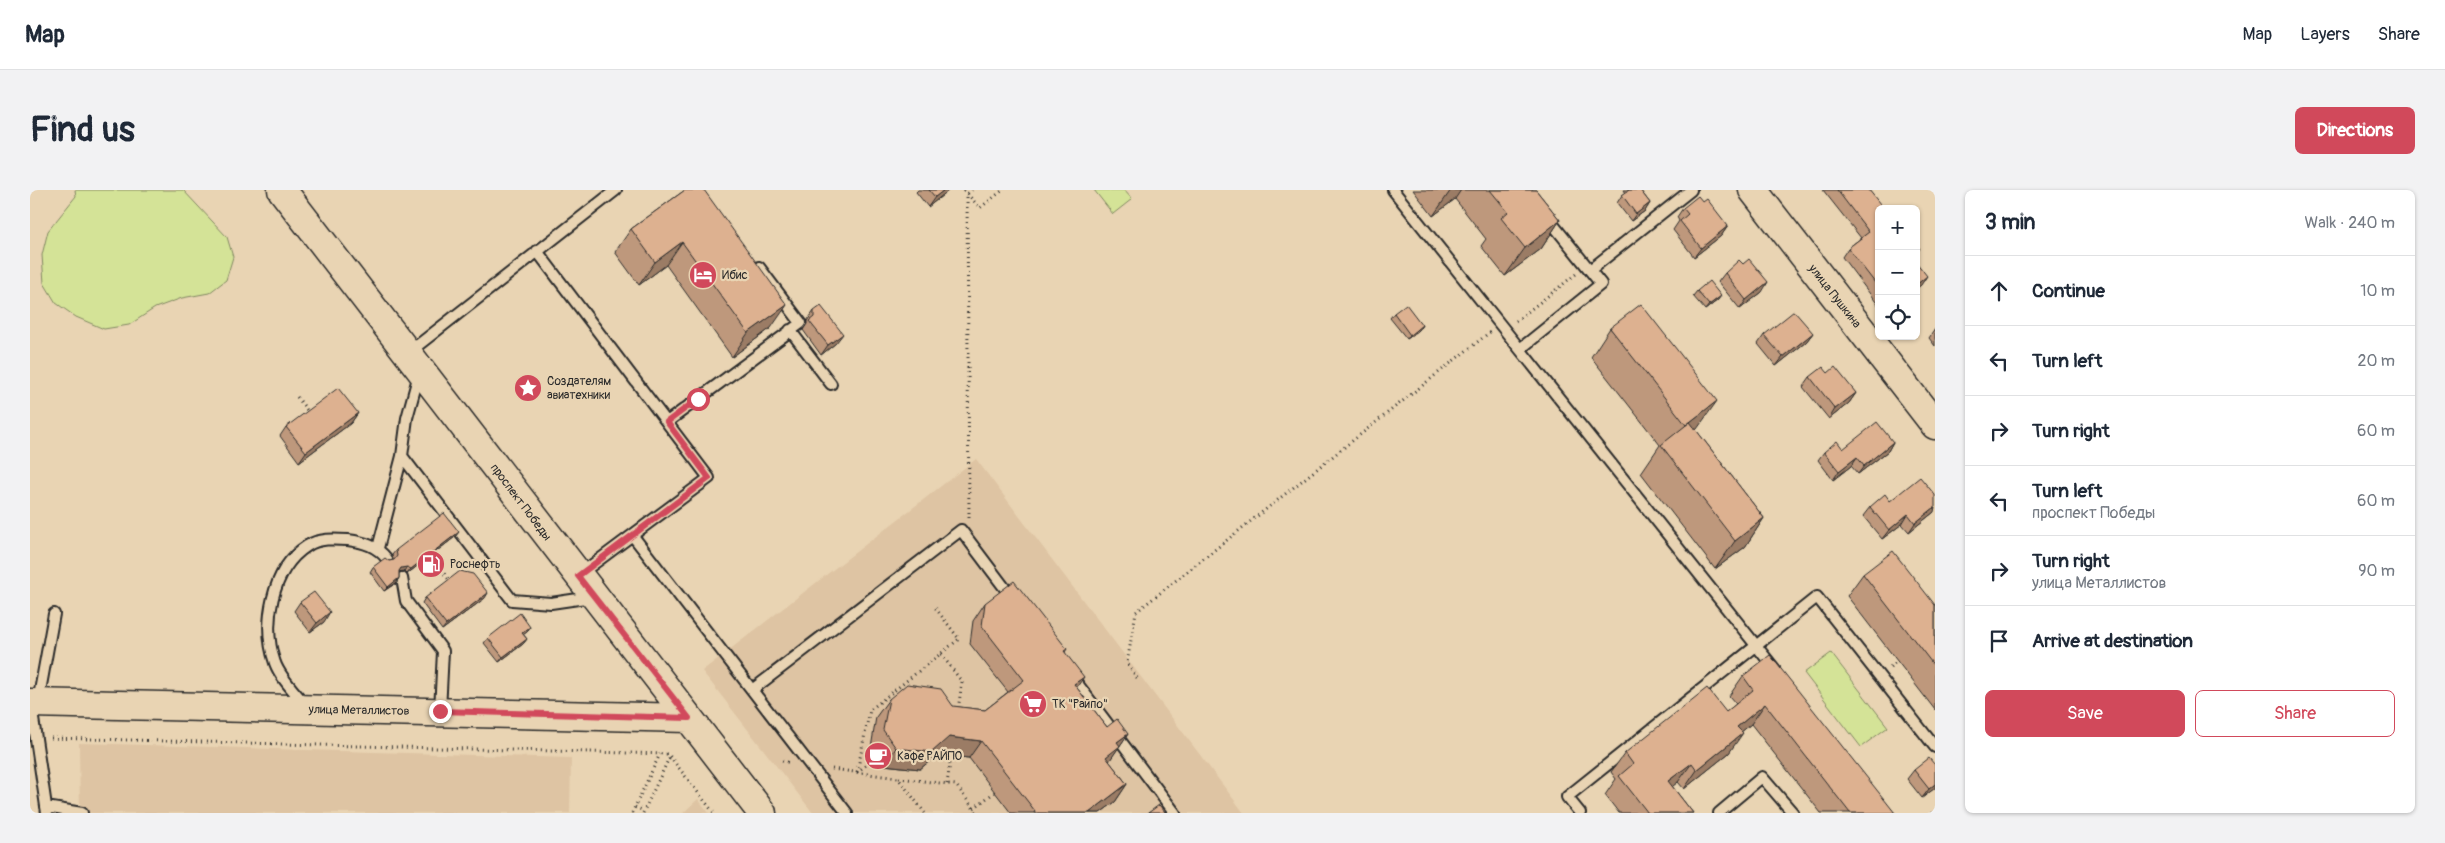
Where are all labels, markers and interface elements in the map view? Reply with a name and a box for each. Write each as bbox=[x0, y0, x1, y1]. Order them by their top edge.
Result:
text: Map bbox=[25, 20, 65, 49]
text: Map bbox=[2243, 23, 2272, 46]
text: Layers bbox=[2300, 23, 2350, 46]
text: Share bbox=[2378, 23, 2420, 46]
button: Directions bbox=[2295, 107, 2415, 154]
text: Find us bbox=[30, 108, 135, 152]
map controls bbox=[1875, 205, 1920, 340]
button: + bbox=[1875, 205, 1920, 250]
text: 3 min bbox=[1985, 209, 2035, 236]
text: Walk · 240 m bbox=[2304, 213, 2395, 233]
button: − bbox=[1875, 250, 1920, 295]
hotel icon: Ибис bbox=[688, 260, 718, 290]
street label: улица Пушкина bbox=[1805, 261, 1864, 331]
place label: Ибис bbox=[722, 268, 748, 283]
icon: ahead bbox=[1985, 277, 2013, 305]
text: Continue bbox=[2032, 279, 2105, 303]
text: 10 m bbox=[2360, 281, 2395, 301]
button: locate bbox=[1875, 295, 1920, 340]
icon: left bbox=[1985, 347, 2013, 375]
text: Turn left bbox=[2032, 349, 2102, 373]
text: 20 m bbox=[2357, 351, 2395, 371]
place icon: Создателям авиатехники bbox=[513, 373, 543, 403]
place label: Создателям авиатехники bbox=[547, 374, 611, 403]
route start bbox=[687, 388, 710, 411]
icon: right bbox=[1985, 417, 2013, 445]
text: Turn right bbox=[2032, 419, 2110, 443]
text: 60 m bbox=[2357, 421, 2395, 441]
street label: проспект Победы bbox=[487, 461, 555, 544]
text: Turn left bbox=[2032, 479, 2102, 503]
icon: left bbox=[1985, 487, 2013, 515]
text: 60 m bbox=[2357, 491, 2395, 511]
text: проспект Победы bbox=[2032, 503, 2155, 523]
fuel station icon: Роснефть bbox=[416, 549, 446, 579]
text: Turn right bbox=[2032, 549, 2110, 573]
place label: Роснефть bbox=[450, 557, 500, 572]
icon: right bbox=[1985, 557, 2013, 585]
text: 90 m bbox=[2358, 561, 2395, 581]
text: улица Металлистов bbox=[2032, 573, 2166, 593]
icon: arrive bbox=[1985, 627, 2013, 655]
text: Arrive at destination bbox=[2032, 629, 2193, 653]
supermarket icon: ТК "Райпо" bbox=[1018, 689, 1048, 719]
button: Save bbox=[1985, 690, 2185, 737]
button: Share bbox=[2195, 690, 2395, 737]
place label: ТК "Райпо" bbox=[1052, 697, 1108, 712]
route end bbox=[429, 700, 452, 723]
street label: улица Металлистов bbox=[307, 702, 410, 719]
cafe icon: Кафе РАЙПО bbox=[863, 741, 893, 771]
place label: Кафе РАЙПО bbox=[897, 749, 963, 764]

